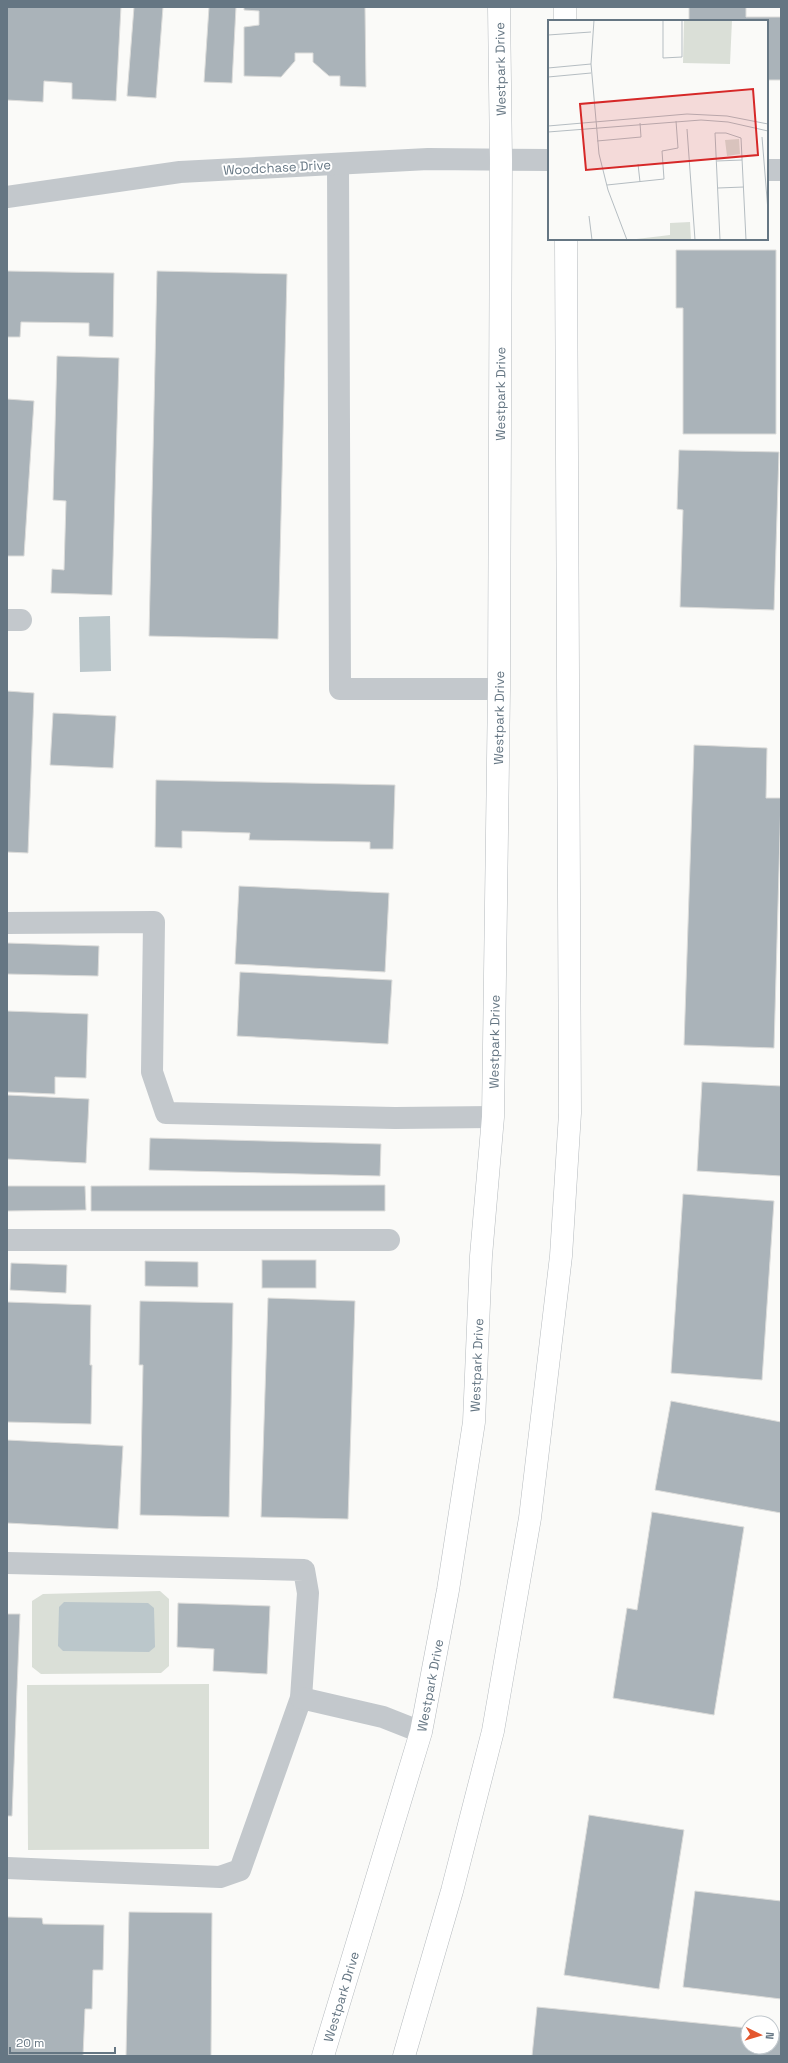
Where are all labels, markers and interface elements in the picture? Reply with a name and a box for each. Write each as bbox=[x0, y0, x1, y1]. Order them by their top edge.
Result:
inset map bbox=[548, 20, 768, 240]
street label: Westpark Drive bbox=[491, 22, 510, 116]
street label: Woodchase Drive bbox=[223, 156, 331, 179]
street label: Westpark Drive bbox=[492, 347, 509, 441]
street label: Westpark Drive bbox=[490, 671, 508, 765]
street label: Westpark Drive bbox=[485, 995, 504, 1089]
street label: Westpark Drive bbox=[466, 1318, 487, 1412]
street label: Westpark Drive bbox=[413, 1638, 447, 1733]
street label: Westpark Drive bbox=[320, 1949, 363, 2044]
north arrow bbox=[740, 2015, 780, 2055]
scale bar bbox=[10, 2029, 115, 2055]
text: N bbox=[763, 2032, 777, 2040]
text: 20 m bbox=[16, 2035, 44, 2051]

